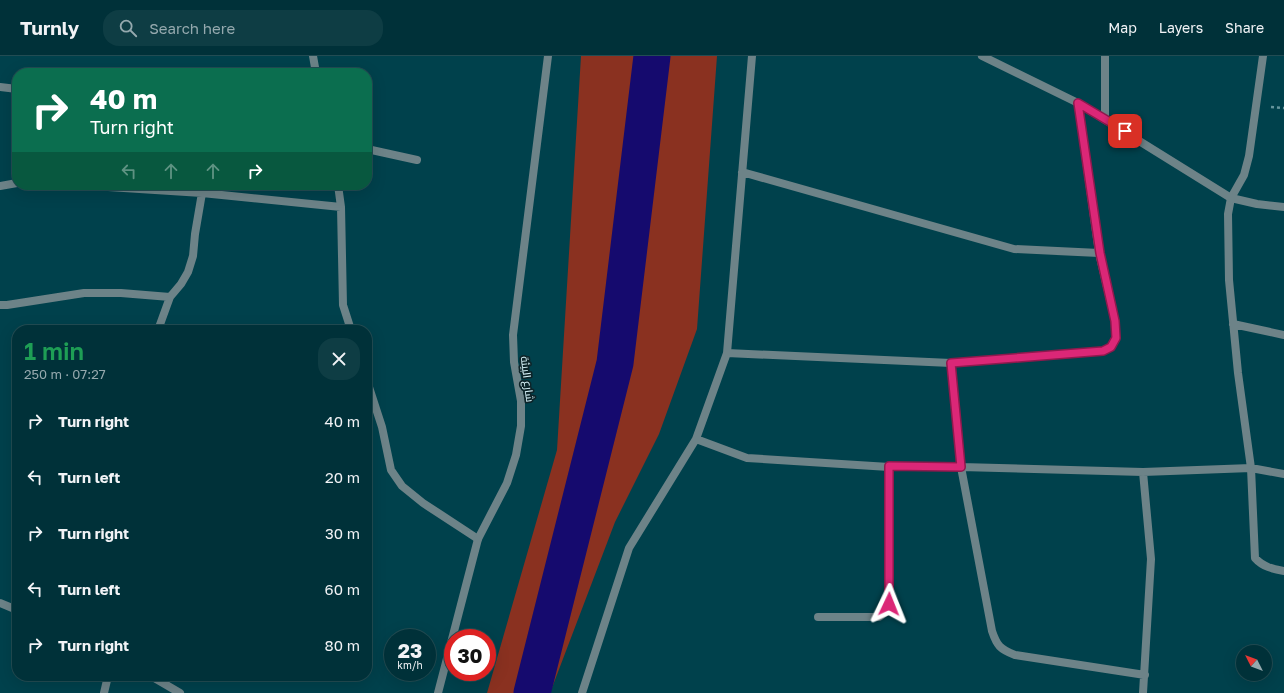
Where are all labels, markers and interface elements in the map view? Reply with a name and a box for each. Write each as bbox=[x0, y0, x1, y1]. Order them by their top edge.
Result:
search box bbox=[103, 10, 383, 46]
text: Turnly bbox=[20, 16, 79, 39]
icon: search bbox=[117, 17, 139, 39]
text: Search here bbox=[149, 19, 235, 37]
text: Map bbox=[1108, 19, 1137, 36]
text: Layers bbox=[1159, 19, 1203, 36]
text: Share bbox=[1225, 19, 1264, 36]
text: 40 m bbox=[90, 82, 157, 115]
icon: right bbox=[24, 84, 76, 136]
pin bbox=[1108, 114, 1142, 148]
text: Turn right bbox=[90, 116, 174, 138]
icon: arrive bbox=[1114, 120, 1136, 142]
icon: left bbox=[118, 160, 140, 182]
icon: ahead bbox=[160, 160, 182, 182]
icon: ahead bbox=[202, 160, 224, 182]
icon: right bbox=[244, 160, 266, 182]
text: 1 min bbox=[24, 336, 84, 365]
button: close bbox=[318, 338, 360, 380]
street label: شارع البيئة bbox=[517, 355, 537, 403]
text: 250 m · 07:27 bbox=[24, 366, 106, 382]
icon: right bbox=[24, 410, 46, 432]
text: Turn right bbox=[58, 412, 129, 430]
text: 40 m bbox=[325, 412, 360, 430]
icon: left bbox=[24, 466, 46, 488]
text: Turn left bbox=[58, 468, 120, 486]
text: 20 m bbox=[325, 468, 360, 486]
icon: right bbox=[24, 522, 46, 544]
text: Turn right bbox=[58, 524, 129, 542]
text: 30 m bbox=[325, 524, 360, 542]
icon: left bbox=[24, 578, 46, 600]
text: Turn left bbox=[58, 580, 120, 598]
text: 60 m bbox=[325, 580, 360, 598]
position arrow bbox=[868, 583, 910, 625]
speed limit sign: 30 bbox=[444, 629, 496, 681]
icon: right bbox=[24, 634, 46, 656]
text: Turn right bbox=[58, 636, 129, 654]
text: 80 m bbox=[325, 636, 360, 654]
text: 23 bbox=[398, 638, 422, 662]
north arrow bbox=[1236, 645, 1272, 681]
map controls bbox=[1236, 645, 1272, 681]
text: km/h bbox=[397, 659, 423, 671]

